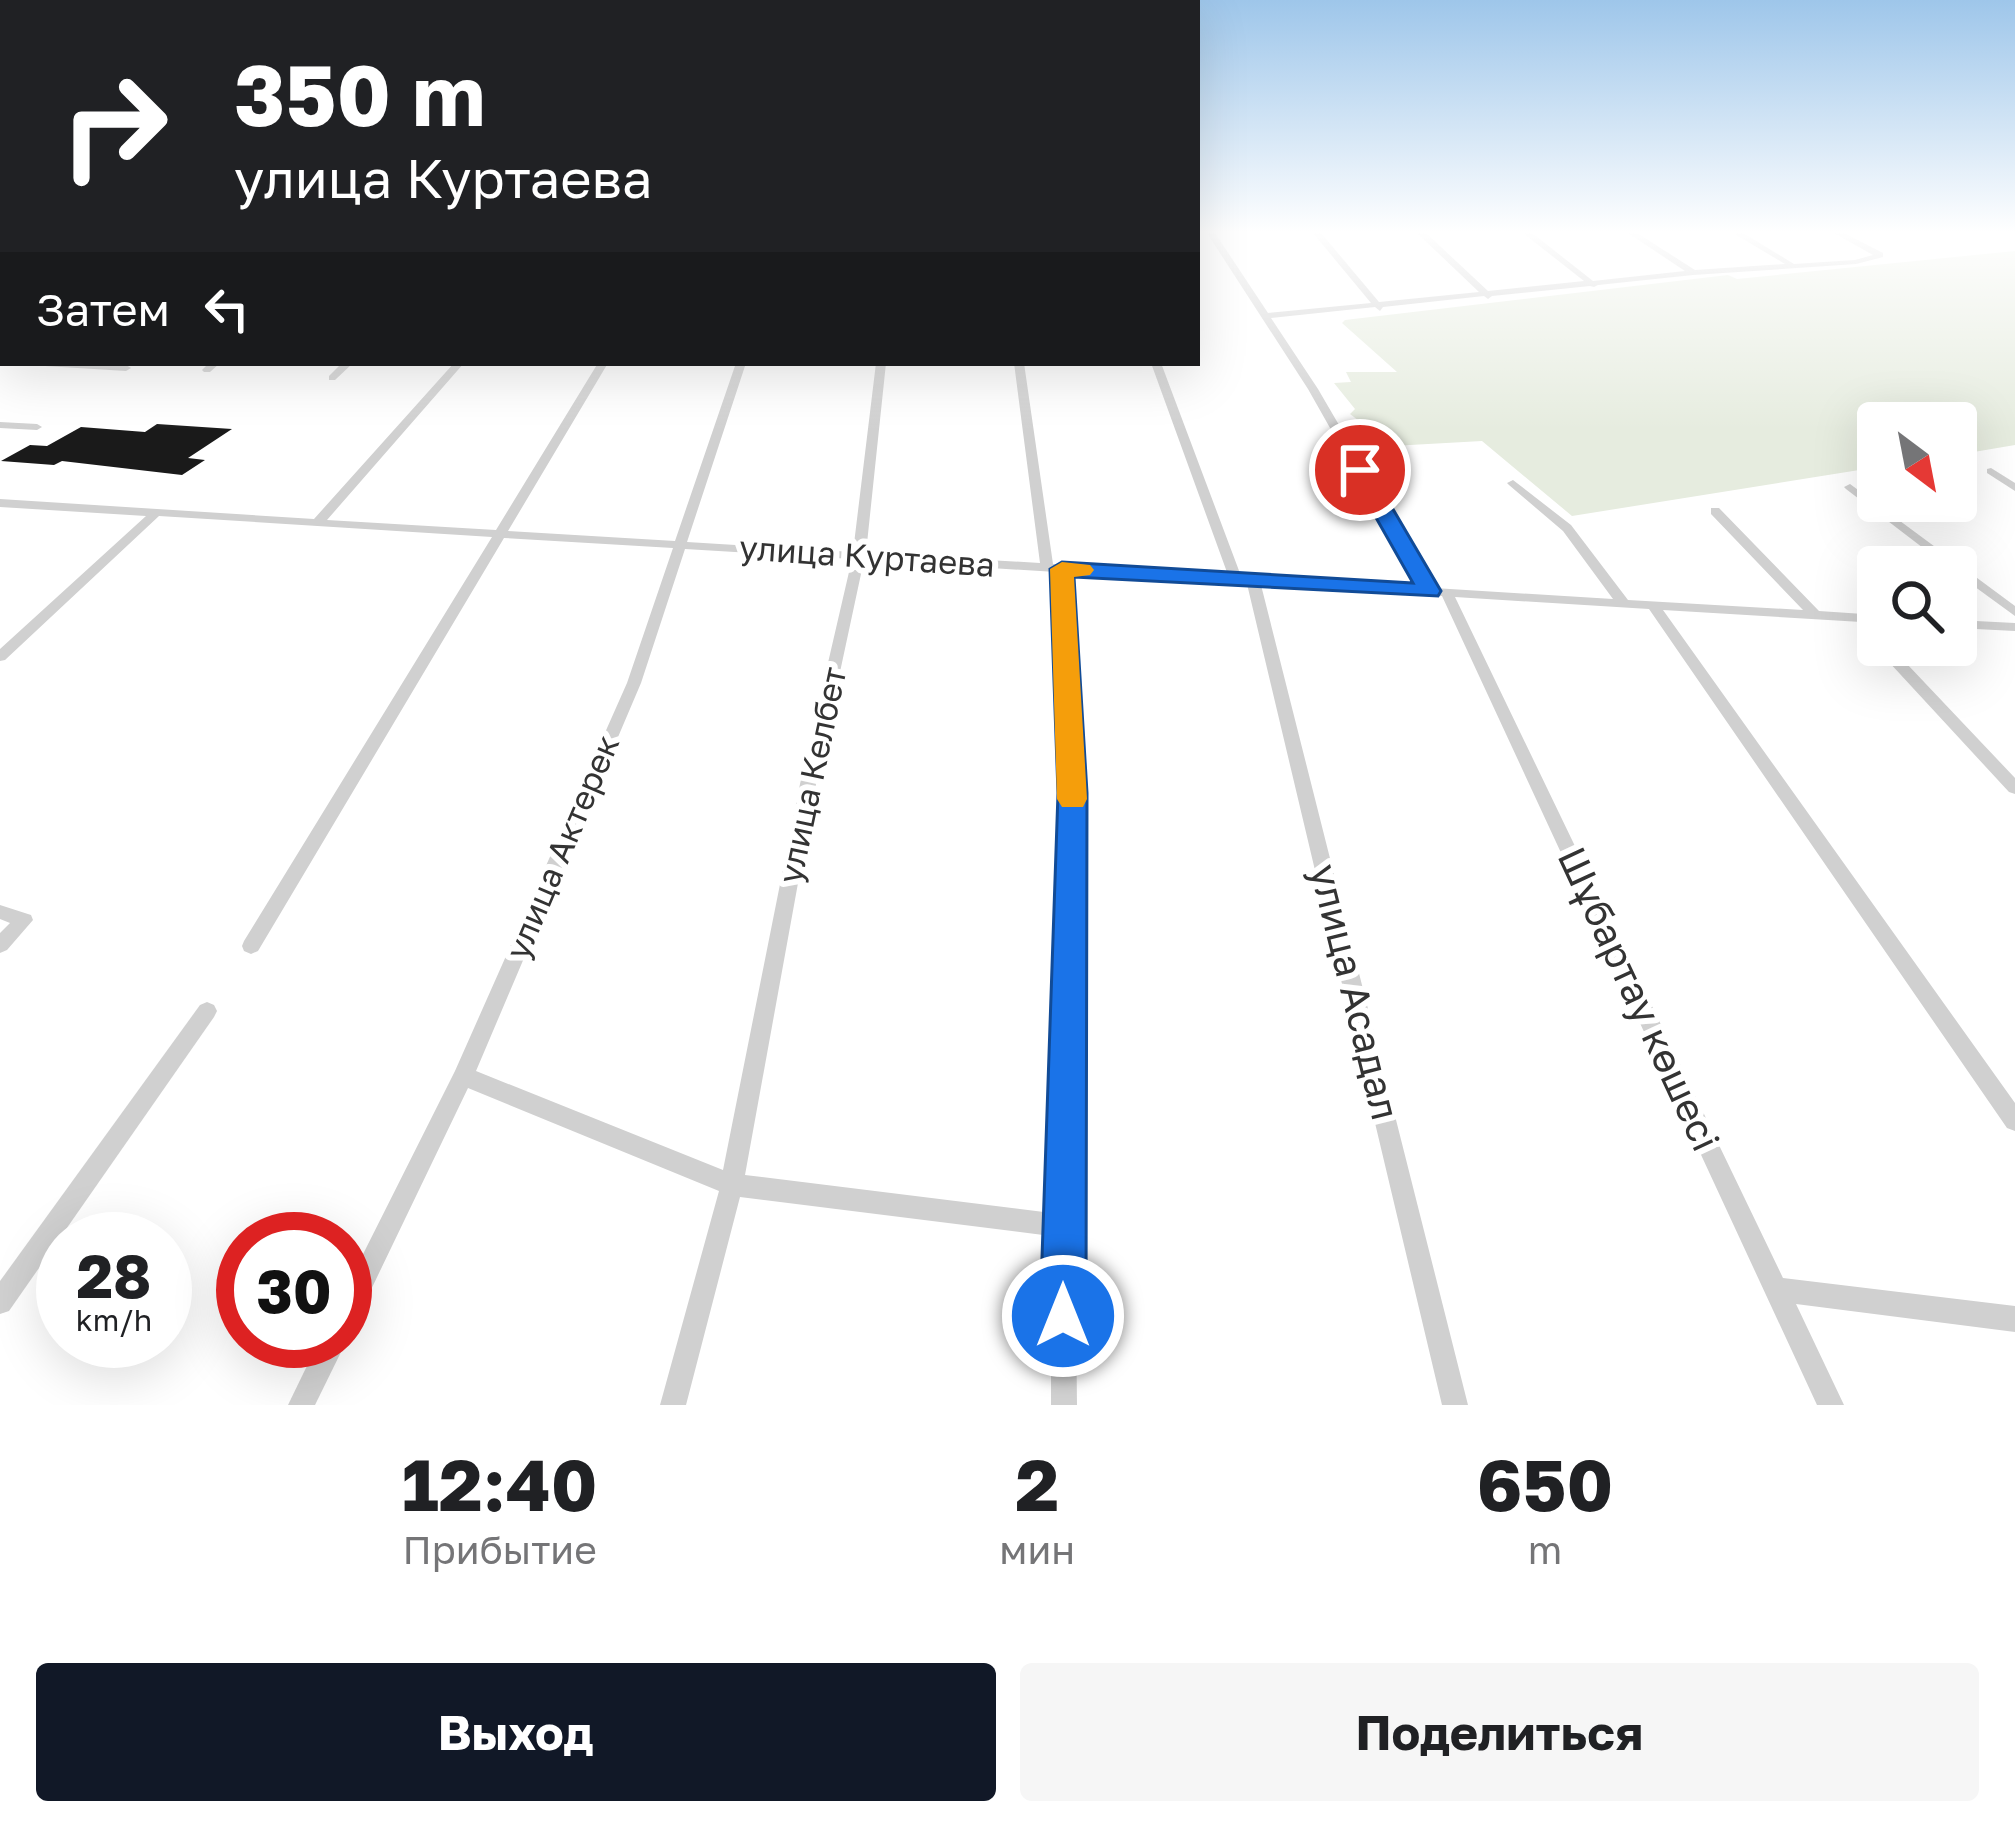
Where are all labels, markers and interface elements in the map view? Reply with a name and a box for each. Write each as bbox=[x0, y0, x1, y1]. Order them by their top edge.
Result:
text: 350 m bbox=[234, 44, 486, 144]
icon: right bbox=[36, 48, 192, 204]
text: улица Куртаева bbox=[234, 145, 653, 210]
icon: left bbox=[194, 276, 260, 342]
text: Затем bbox=[36, 282, 170, 336]
north arrow bbox=[1857, 402, 1977, 522]
map controls bbox=[1857, 402, 1977, 666]
pin bbox=[1309, 419, 1411, 521]
icon: arrive bbox=[1327, 437, 1393, 503]
street label: улица Куртаева bbox=[738, 527, 996, 584]
button: search bbox=[1857, 546, 1977, 666]
street label: улица Келбет bbox=[770, 663, 853, 887]
street label: улица Актерек bbox=[497, 729, 626, 965]
street label: Шұбартау көшесі bbox=[1548, 839, 1730, 1158]
street label: улица Асадал bbox=[1301, 859, 1410, 1125]
speed limit sign: 30 bbox=[216, 1212, 372, 1368]
text: 28 bbox=[76, 1239, 151, 1311]
position arrow bbox=[1000, 1253, 1126, 1379]
text: km/h bbox=[76, 1302, 152, 1338]
text: 12:40 bbox=[402, 1440, 598, 1527]
text: 2 bbox=[1015, 1440, 1059, 1527]
text: 650 bbox=[1477, 1440, 1613, 1527]
text: Прибытие bbox=[403, 1526, 597, 1573]
text: мин bbox=[999, 1526, 1075, 1573]
text: m bbox=[1528, 1526, 1562, 1573]
button: Выход bbox=[36, 1663, 996, 1801]
button: Поделиться bbox=[1020, 1663, 1979, 1801]

